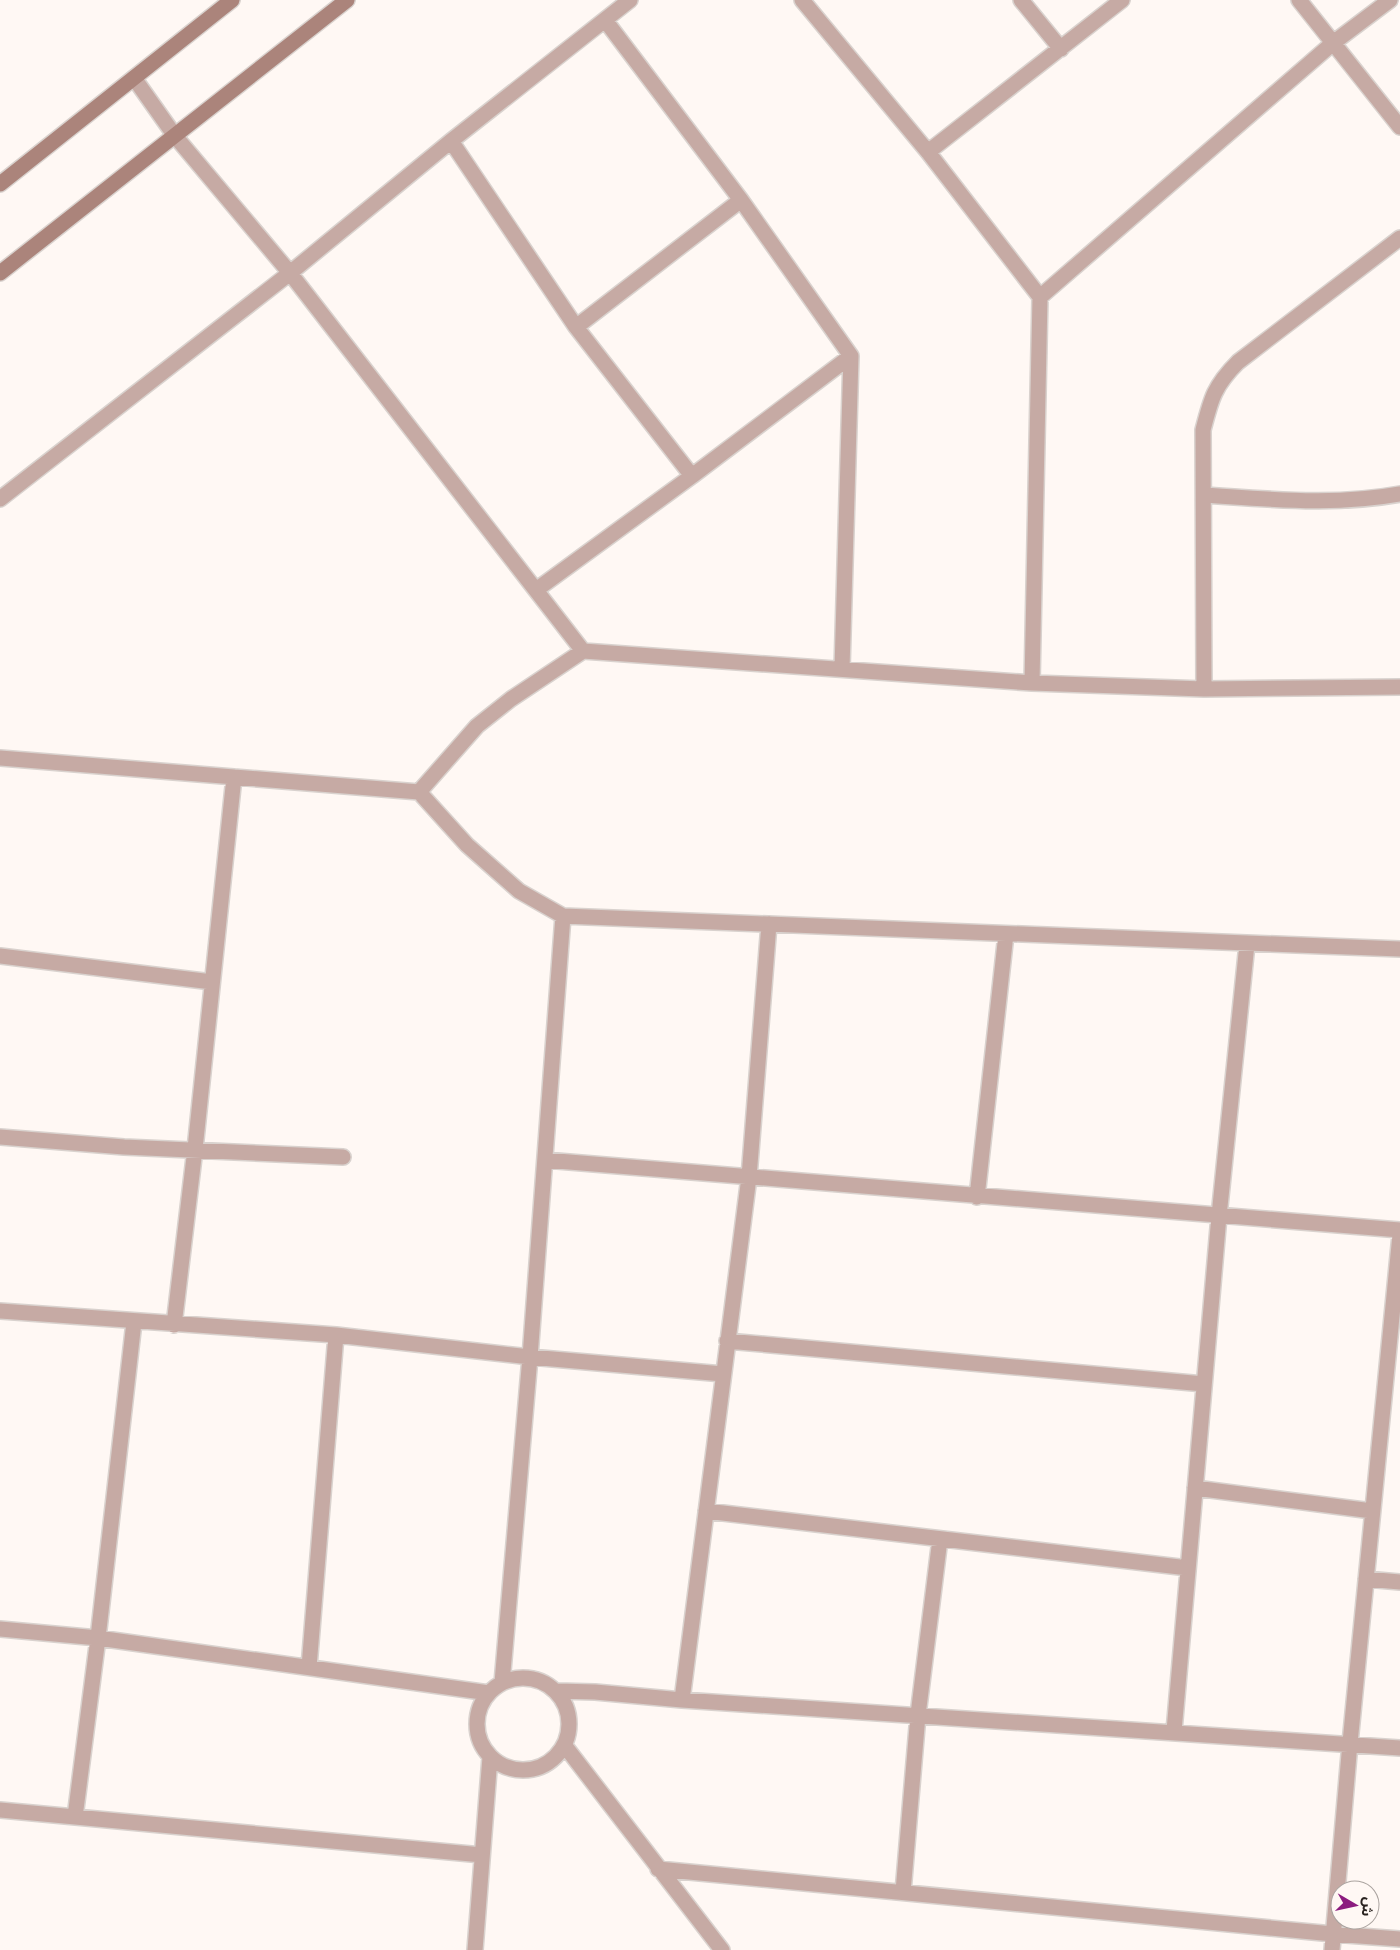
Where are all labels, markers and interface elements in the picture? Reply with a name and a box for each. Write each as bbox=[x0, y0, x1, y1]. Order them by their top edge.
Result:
north arrow bbox=[1330, 1880, 1380, 1930]
text: ش bbox=[1357, 1896, 1377, 1918]

